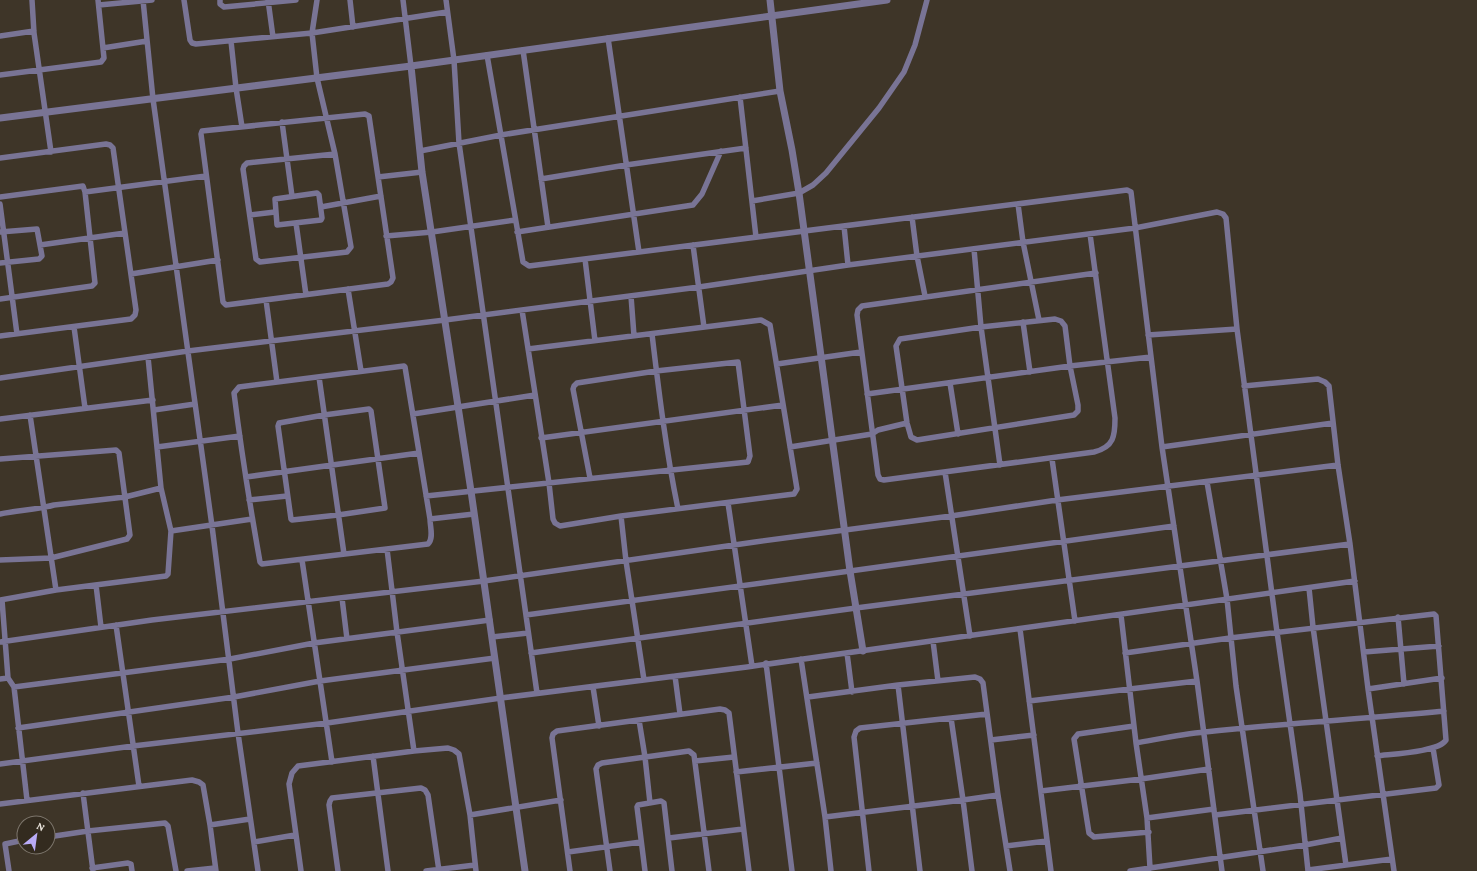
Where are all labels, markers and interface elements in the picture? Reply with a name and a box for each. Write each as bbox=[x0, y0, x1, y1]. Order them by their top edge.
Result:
north arrow bbox=[16, 815, 56, 855]
text: N bbox=[35, 819, 47, 834]

